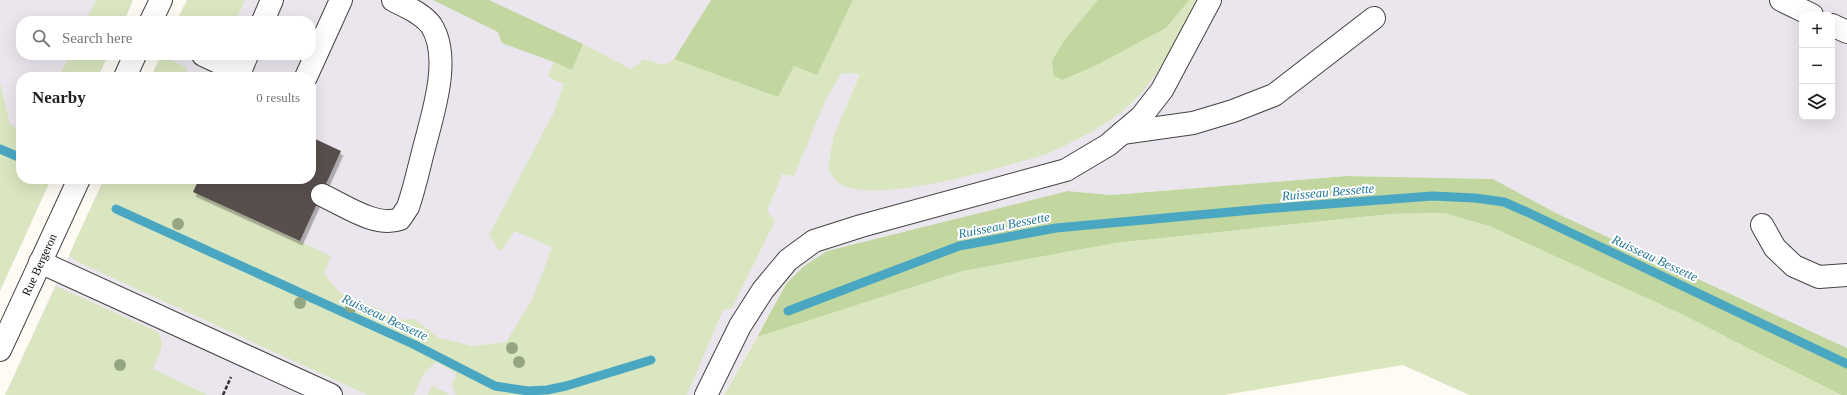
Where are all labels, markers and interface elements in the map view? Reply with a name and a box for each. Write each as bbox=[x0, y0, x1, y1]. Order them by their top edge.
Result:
map controls bbox=[1799, 12, 1835, 120]
button: + bbox=[1799, 12, 1835, 48]
search box bbox=[16, 16, 316, 60]
icon: search bbox=[30, 27, 52, 49]
text: Search here bbox=[62, 30, 132, 46]
button: − bbox=[1799, 48, 1835, 84]
button: layers bbox=[1799, 84, 1835, 120]
text: Nearby bbox=[32, 88, 86, 107]
text: 0 results bbox=[256, 90, 300, 105]
water label: Ruisseau Bessette bbox=[1280, 180, 1375, 204]
water label: Ruisseau Bessette bbox=[956, 209, 1051, 241]
street label: Rue Bergeron bbox=[19, 231, 60, 298]
water label: Ruisseau Bessette bbox=[1609, 231, 1700, 284]
water label: Ruisseau Bessette bbox=[339, 290, 430, 343]

